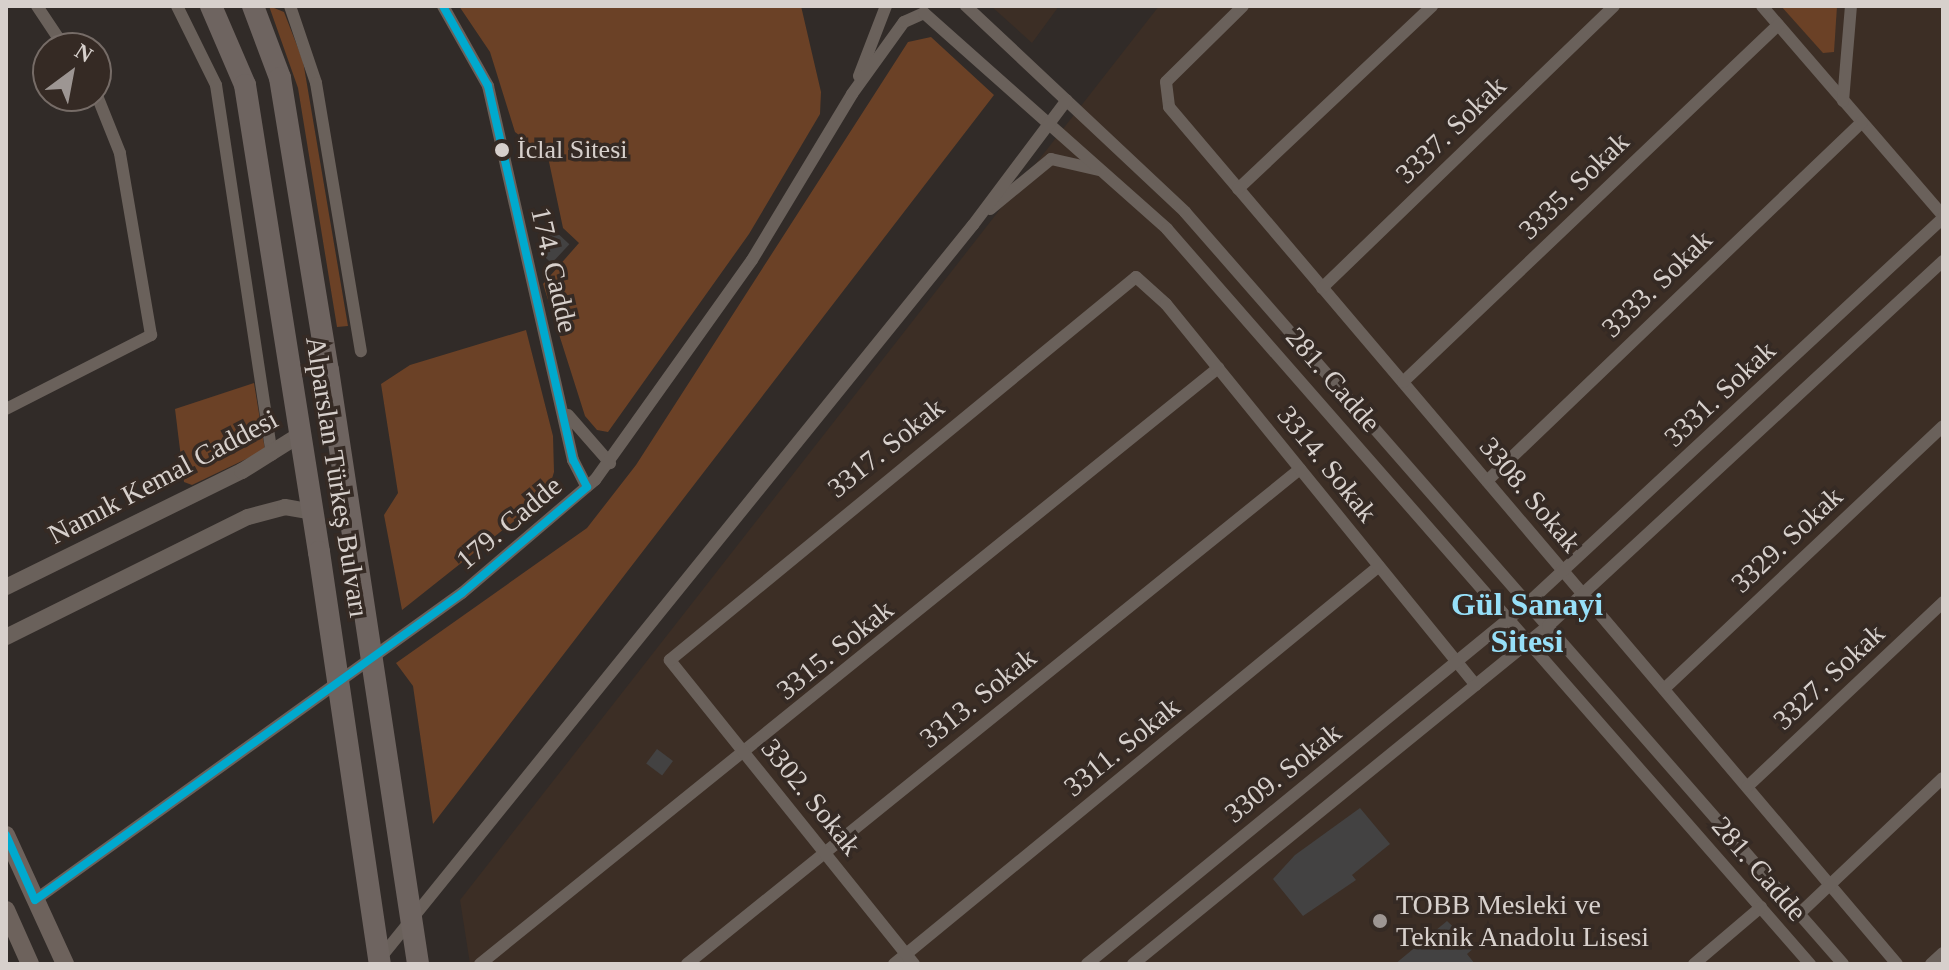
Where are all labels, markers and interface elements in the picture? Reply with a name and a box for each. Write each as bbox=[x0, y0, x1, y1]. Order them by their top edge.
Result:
north arrow bbox=[32, 32, 112, 112]
text: N bbox=[71, 38, 97, 68]
street label: 3337. Sokak bbox=[1389, 69, 1513, 191]
street label: 3335. Sokak bbox=[1512, 125, 1636, 247]
place label: İclal Sitesi bbox=[517, 134, 627, 166]
marker: İclal Sitesi bbox=[494, 142, 510, 158]
street label: 174. Cadde bbox=[523, 204, 585, 336]
street label: 3333. Sokak bbox=[1595, 223, 1719, 345]
street label: 281. Cadde bbox=[1278, 321, 1388, 439]
street label: Alparslan Türkeş Bulvarı bbox=[298, 334, 376, 620]
street label: 3331. Sokak bbox=[1657, 334, 1783, 454]
street label: 3317. Sokak bbox=[821, 391, 951, 505]
street label: 3314. Sokak bbox=[1270, 399, 1384, 529]
street label: Namık Kemal Caddesi bbox=[43, 402, 283, 552]
street label: 3308. Sokak bbox=[1472, 431, 1588, 559]
street label: 179. Cadde bbox=[449, 469, 569, 577]
street label: 3329. Sokak bbox=[1724, 480, 1850, 600]
district label: Gül Sanayi Sitesi bbox=[1451, 586, 1603, 661]
street label: 3315. Sokak bbox=[770, 593, 900, 707]
street label: 3327. Sokak bbox=[1766, 617, 1892, 737]
street label: 3313. Sokak bbox=[913, 641, 1043, 755]
street label: 3311. Sokak bbox=[1057, 690, 1187, 804]
street label: 3309. Sokak bbox=[1218, 716, 1348, 830]
street label: 3302. Sokak bbox=[754, 732, 868, 862]
street label: 281. Cadde bbox=[1704, 810, 1814, 928]
place label: TOBB Mesleki ve Teknik Anadolu Lisesi bbox=[1396, 888, 1651, 954]
marker: TOBB Mesleki ve Teknik Anadolu Lisesi bbox=[1371, 912, 1389, 930]

